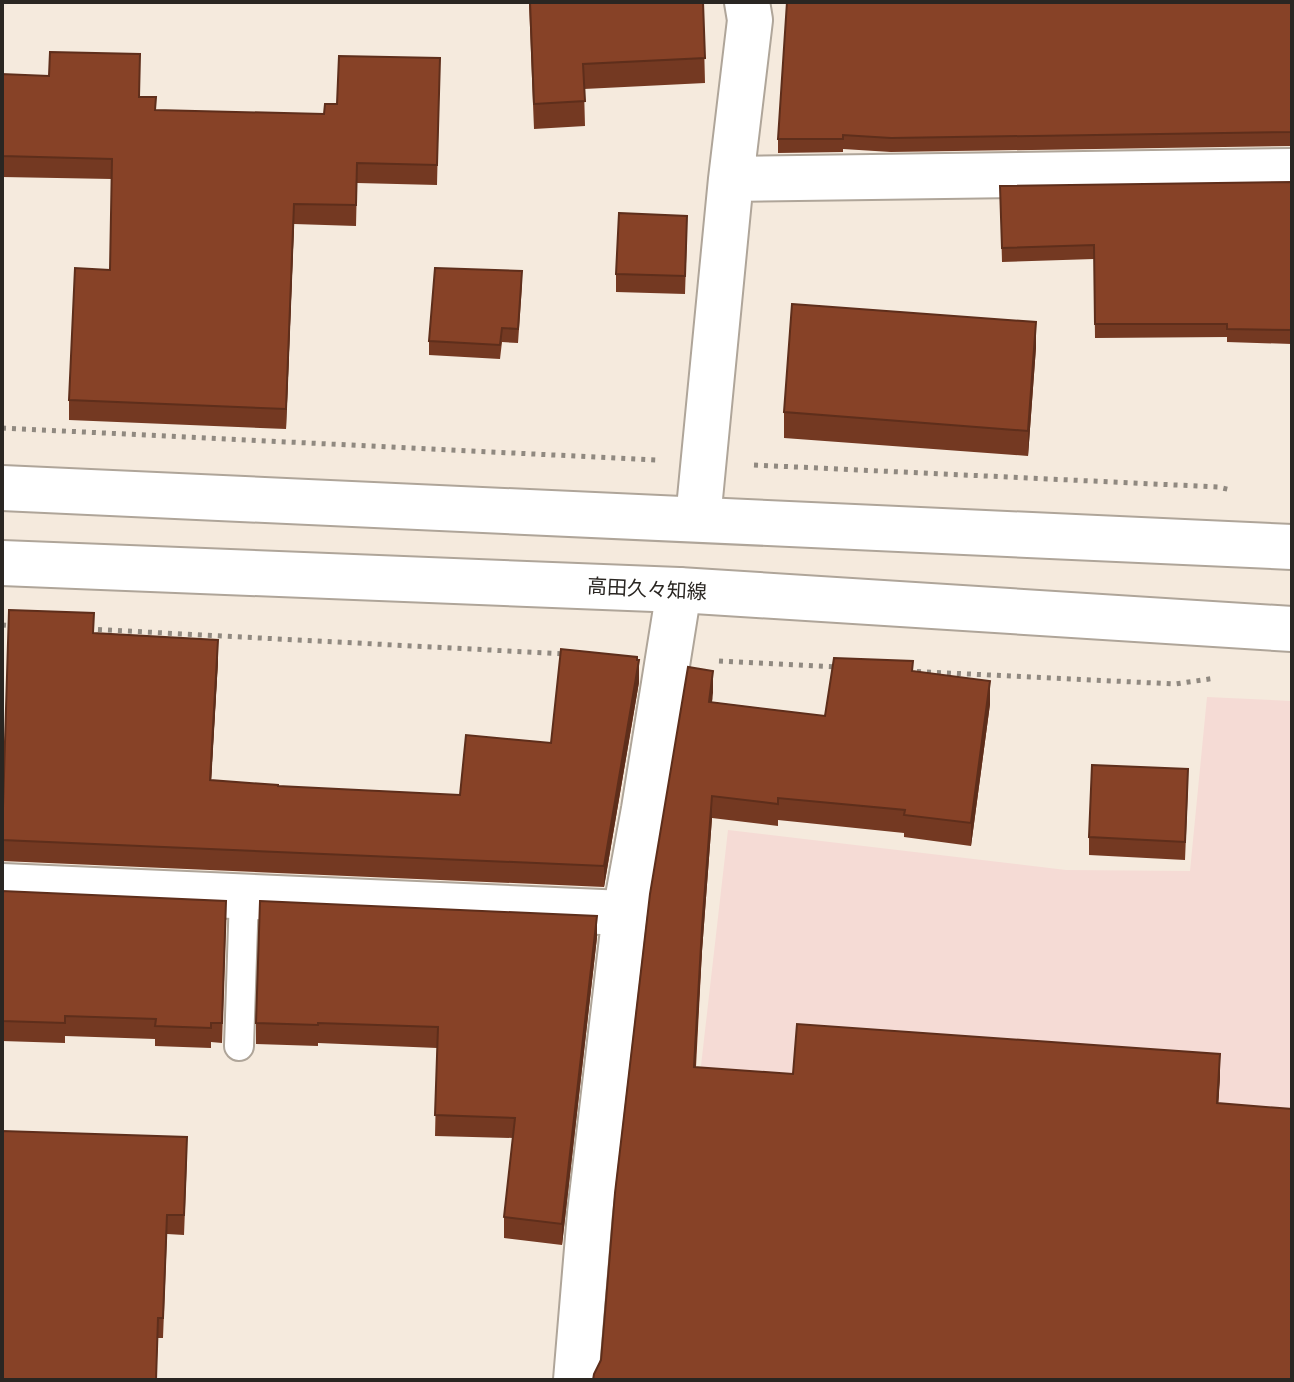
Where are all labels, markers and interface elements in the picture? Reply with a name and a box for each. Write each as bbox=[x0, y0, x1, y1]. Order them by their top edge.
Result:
street label: 高田久々知線 bbox=[586, 574, 708, 604]

